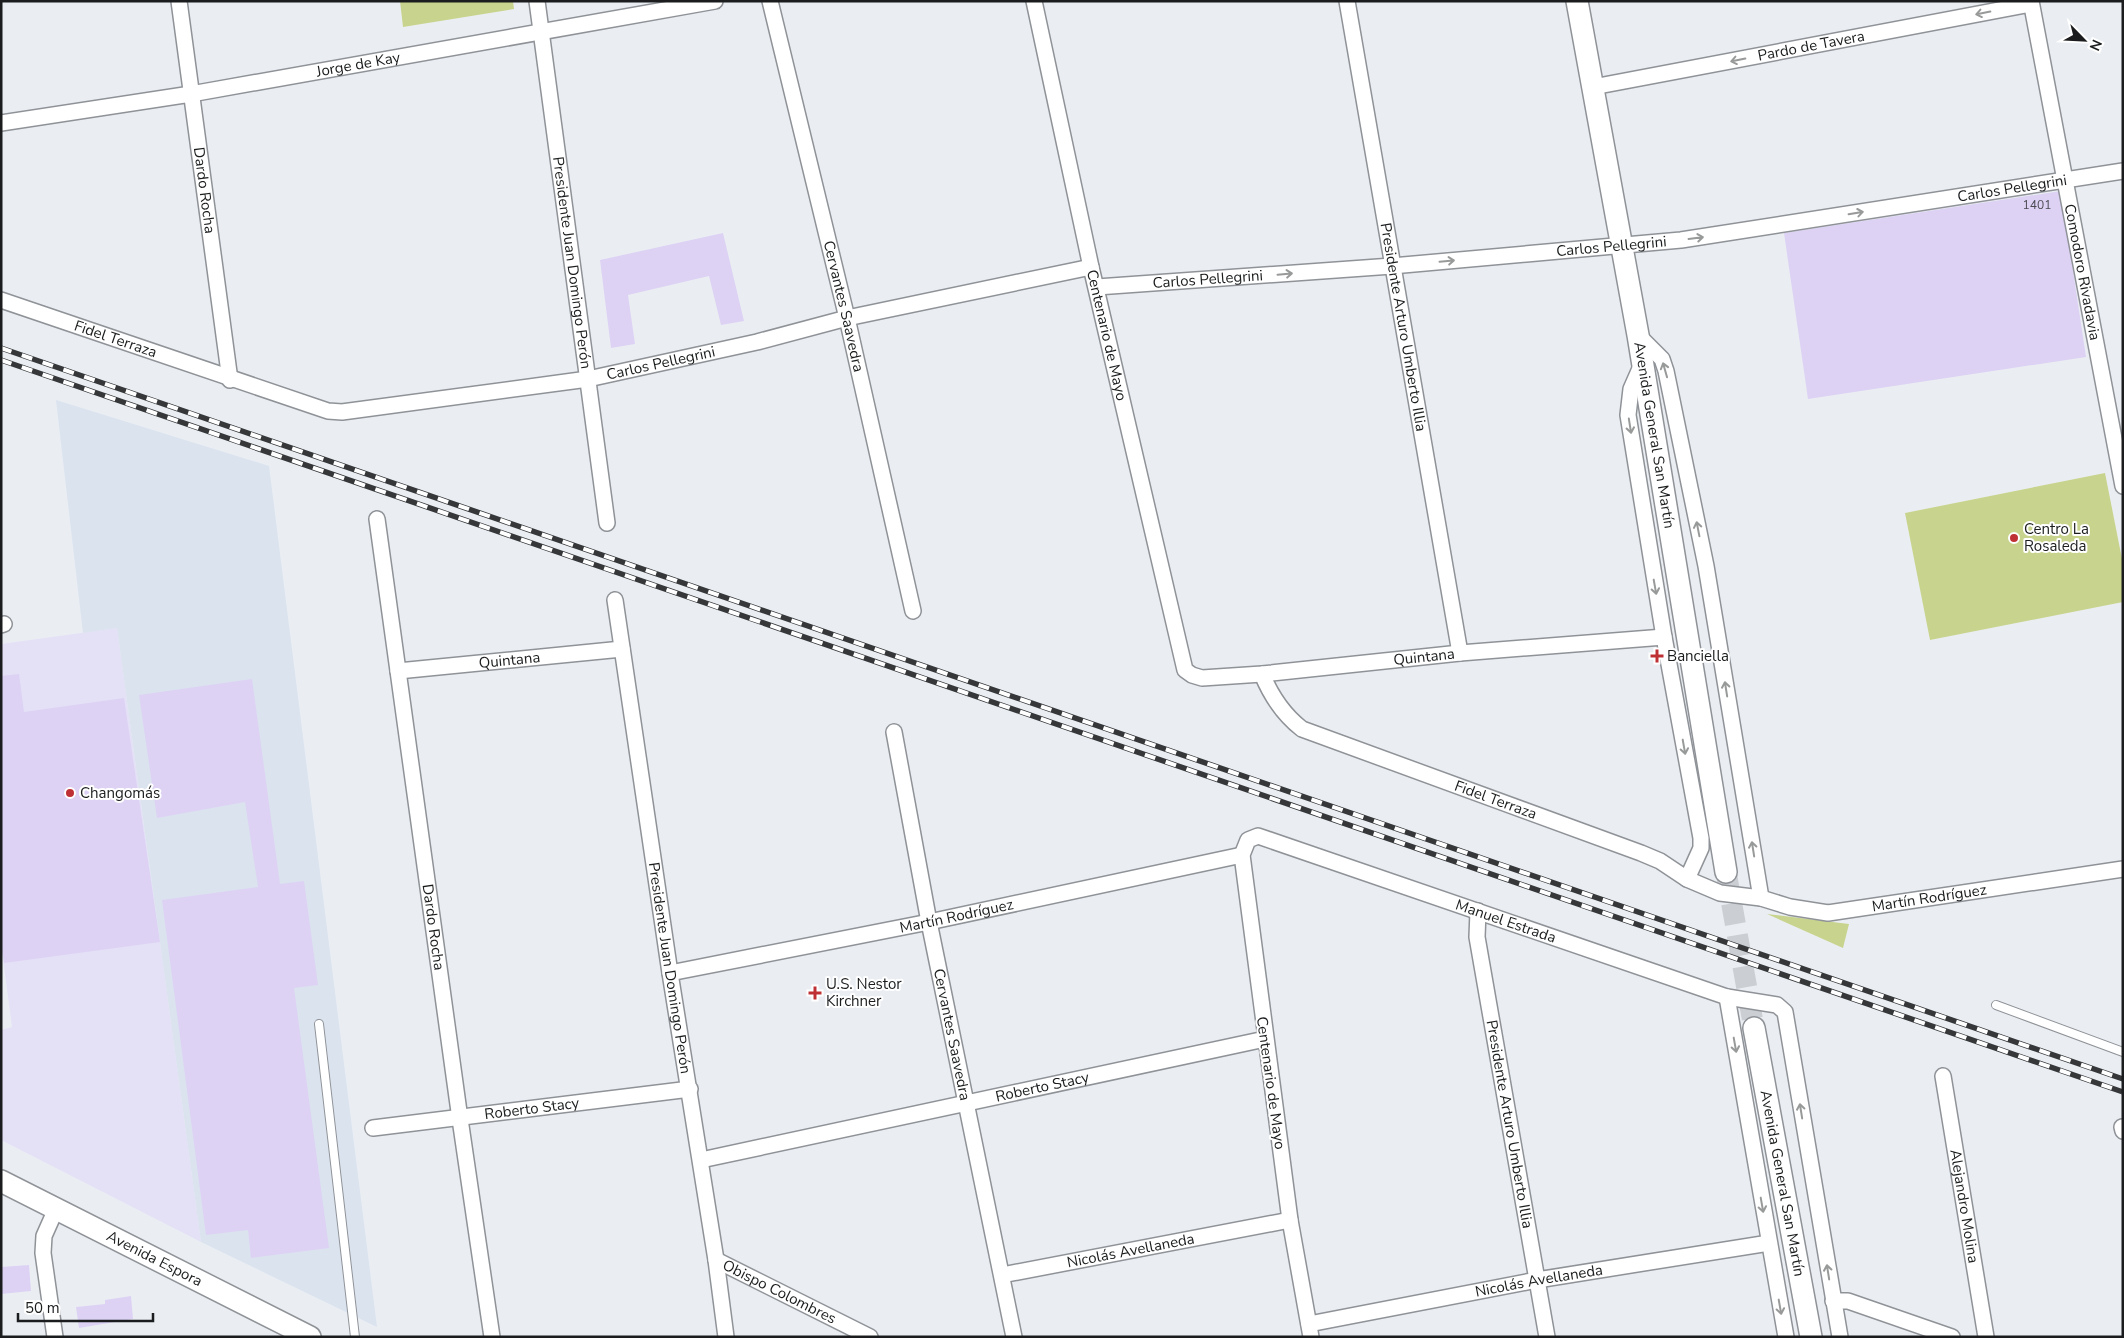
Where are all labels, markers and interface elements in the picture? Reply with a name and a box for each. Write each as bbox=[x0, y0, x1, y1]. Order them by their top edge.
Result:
one-way arrow bbox=[1976, 9, 1992, 19]
north arrow bbox=[2059, 15, 2109, 65]
street label: Pardo de Tavera bbox=[1756, 26, 1866, 66]
text: N bbox=[2085, 36, 2106, 54]
street label: Jorge de Kay bbox=[314, 47, 402, 82]
one-way arrow bbox=[1730, 55, 1746, 65]
street label: Dardo Rocha bbox=[189, 146, 220, 235]
street label: Presidente Juan Domingo Perón bbox=[548, 155, 596, 370]
street label: Carlos Pellegrini bbox=[1956, 170, 2068, 207]
house number: 1401 bbox=[2023, 197, 2051, 213]
street label: Comodoro Rivadavia bbox=[2060, 202, 2105, 342]
one-way arrow bbox=[1848, 207, 1864, 217]
street label: Presidente Arturo Umberto Illia bbox=[1376, 221, 1431, 433]
street label: Carlos Pellegrini bbox=[1555, 231, 1667, 261]
one-way arrow bbox=[1687, 233, 1703, 243]
street label: Cervantes Saavedra bbox=[819, 238, 869, 374]
one-way arrow bbox=[1439, 256, 1455, 266]
street label: Carlos Pellegrini bbox=[1152, 265, 1264, 293]
street label: Centenario de Mayo bbox=[1082, 268, 1132, 403]
one-way arrow bbox=[1277, 270, 1293, 279]
street label: Fidel Terraza bbox=[72, 316, 160, 362]
street label: Avenida General San Martín bbox=[1629, 340, 1680, 530]
street label: Carlos Pellegrini bbox=[605, 341, 717, 385]
one-way arrow bbox=[1660, 362, 1670, 378]
one-way arrow bbox=[1625, 418, 1635, 434]
place label: Centro La Rosaleda bbox=[2024, 519, 2089, 556]
one-way arrow bbox=[1693, 522, 1702, 538]
marker: Centro La Rosaleda bbox=[2008, 532, 2020, 544]
one-way arrow bbox=[1651, 578, 1661, 594]
street label: Quintana bbox=[1392, 644, 1456, 670]
place label: Banciella bbox=[1667, 646, 1729, 666]
street label: Quintana bbox=[478, 647, 541, 673]
marker: Banciella bbox=[1651, 650, 1663, 662]
one-way arrow bbox=[1721, 682, 1731, 698]
one-way arrow bbox=[1680, 738, 1689, 754]
street label: Fidel Terraza bbox=[1452, 776, 1540, 824]
place label: Changomás bbox=[80, 783, 160, 803]
marker: Changomás bbox=[64, 787, 76, 799]
one-way arrow bbox=[1747, 842, 1757, 858]
street label: Presidente Juan Domingo Perón bbox=[644, 861, 696, 1075]
street label: Martín Rodríguez bbox=[1870, 879, 1988, 916]
street label: Dardo Rocha bbox=[418, 883, 449, 972]
street label: Martín Rodríguez bbox=[898, 894, 1015, 938]
street label: Manuel Estrada bbox=[1453, 895, 1559, 948]
street label: Cervantes Saavedra bbox=[929, 967, 975, 1102]
place label: U.S. Nestor Kirchner bbox=[826, 974, 902, 1011]
marker: U.S. Nestor Kirchner bbox=[808, 986, 822, 1000]
street label: Centenario de Mayo bbox=[1252, 1015, 1290, 1151]
street label: Presidente Arturo Umberto Illia bbox=[1482, 1018, 1538, 1230]
one-way arrow bbox=[1730, 1037, 1740, 1053]
street label: Roberto Stacy bbox=[994, 1067, 1091, 1107]
street label: Avenida General San Martín bbox=[1756, 1089, 1810, 1278]
street label: Roberto Stacy bbox=[483, 1093, 581, 1124]
one-way arrow bbox=[1796, 1104, 1806, 1120]
street label: Alejandro Molina bbox=[1945, 1148, 1984, 1265]
one-way arrow bbox=[1758, 1197, 1768, 1213]
street label: Avenida Espora bbox=[103, 1226, 206, 1291]
street label: Nicolás Avellaneda bbox=[1065, 1228, 1196, 1272]
street label: Obispo Colombres bbox=[719, 1255, 840, 1329]
street label: Nicolás Avellaneda bbox=[1473, 1260, 1604, 1302]
one-way arrow bbox=[1822, 1264, 1832, 1280]
scale bar bbox=[18, 1290, 152, 1322]
text: 50 m bbox=[25, 1298, 60, 1318]
one-way arrow bbox=[1776, 1299, 1786, 1315]

